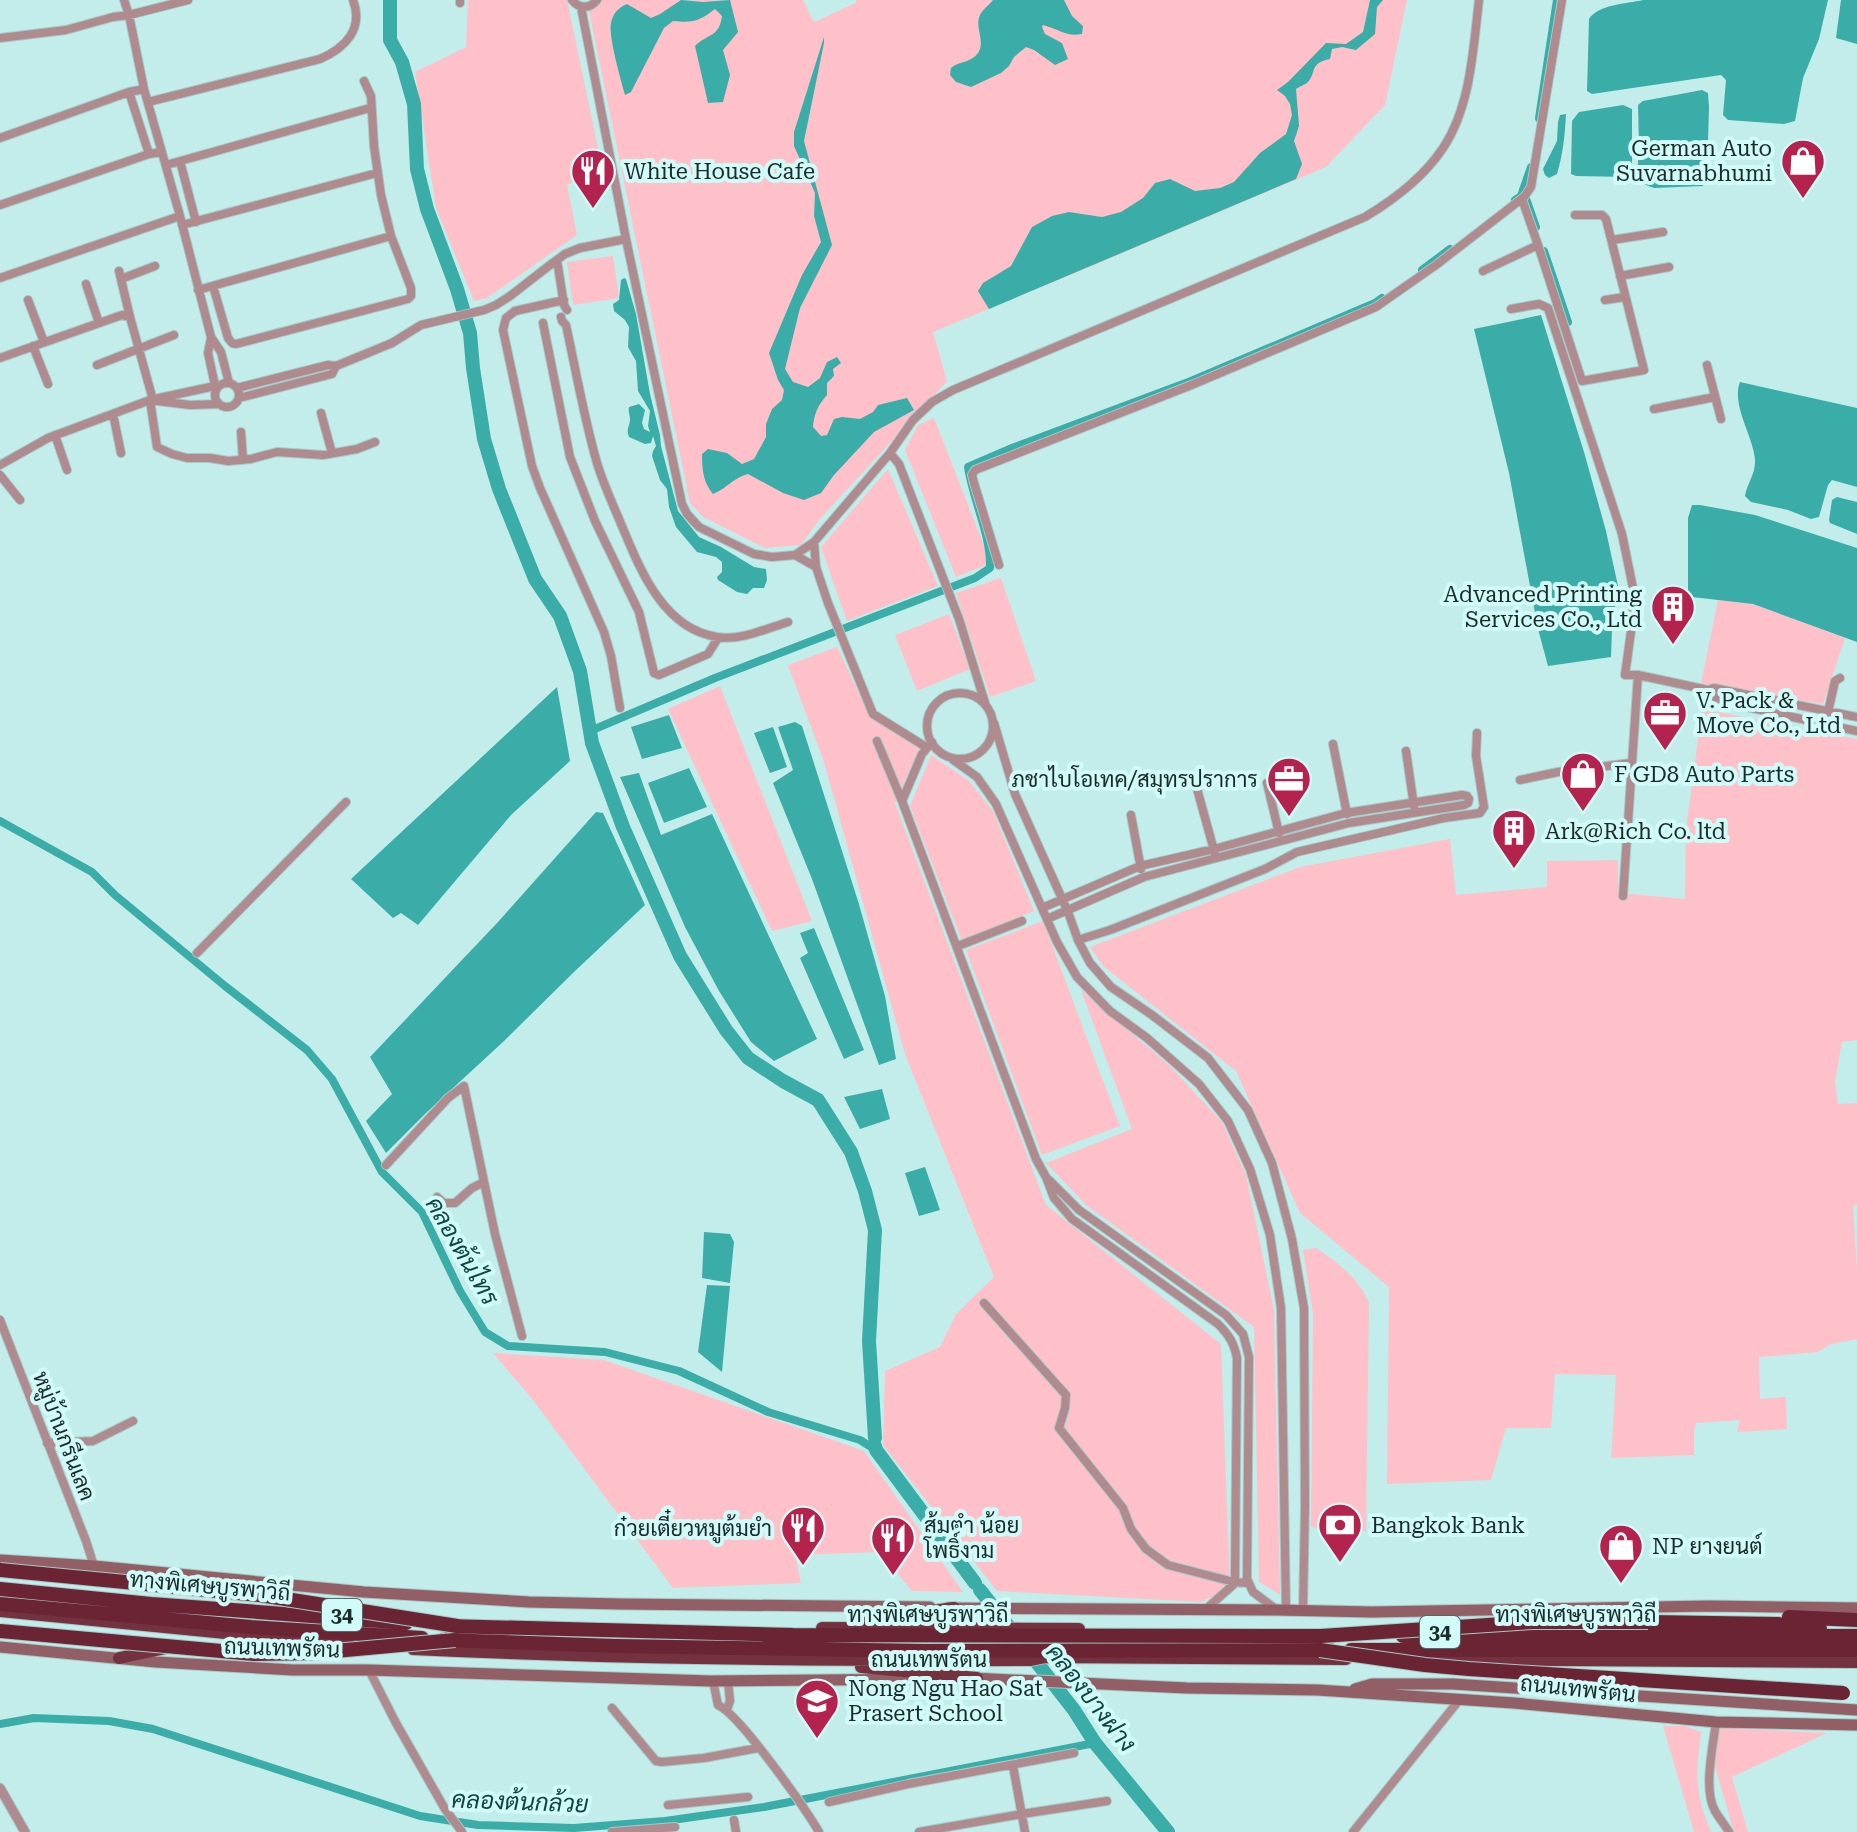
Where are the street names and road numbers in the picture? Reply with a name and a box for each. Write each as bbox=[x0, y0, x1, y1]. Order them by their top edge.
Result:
street label: หมู่บ้านกรีนเลค bbox=[25, 1367, 102, 1505]
street label: ทางพิเศษบูรพาวิถี bbox=[128, 1566, 292, 1608]
road number: 34 bbox=[322, 1599, 362, 1631]
street label: ทางพิเศษบูรพาวิถี bbox=[847, 1601, 1009, 1630]
street label: ทางพิเศษบูรพาวิถี bbox=[1495, 1601, 1657, 1630]
road number: 34 bbox=[1420, 1616, 1460, 1648]
street label: ถนนเทพรัตน bbox=[224, 1632, 340, 1663]
street label: ถนนเทพรัตน bbox=[871, 1646, 987, 1672]
street label: ถนนเทพรัตน bbox=[1519, 1670, 1637, 1707]

